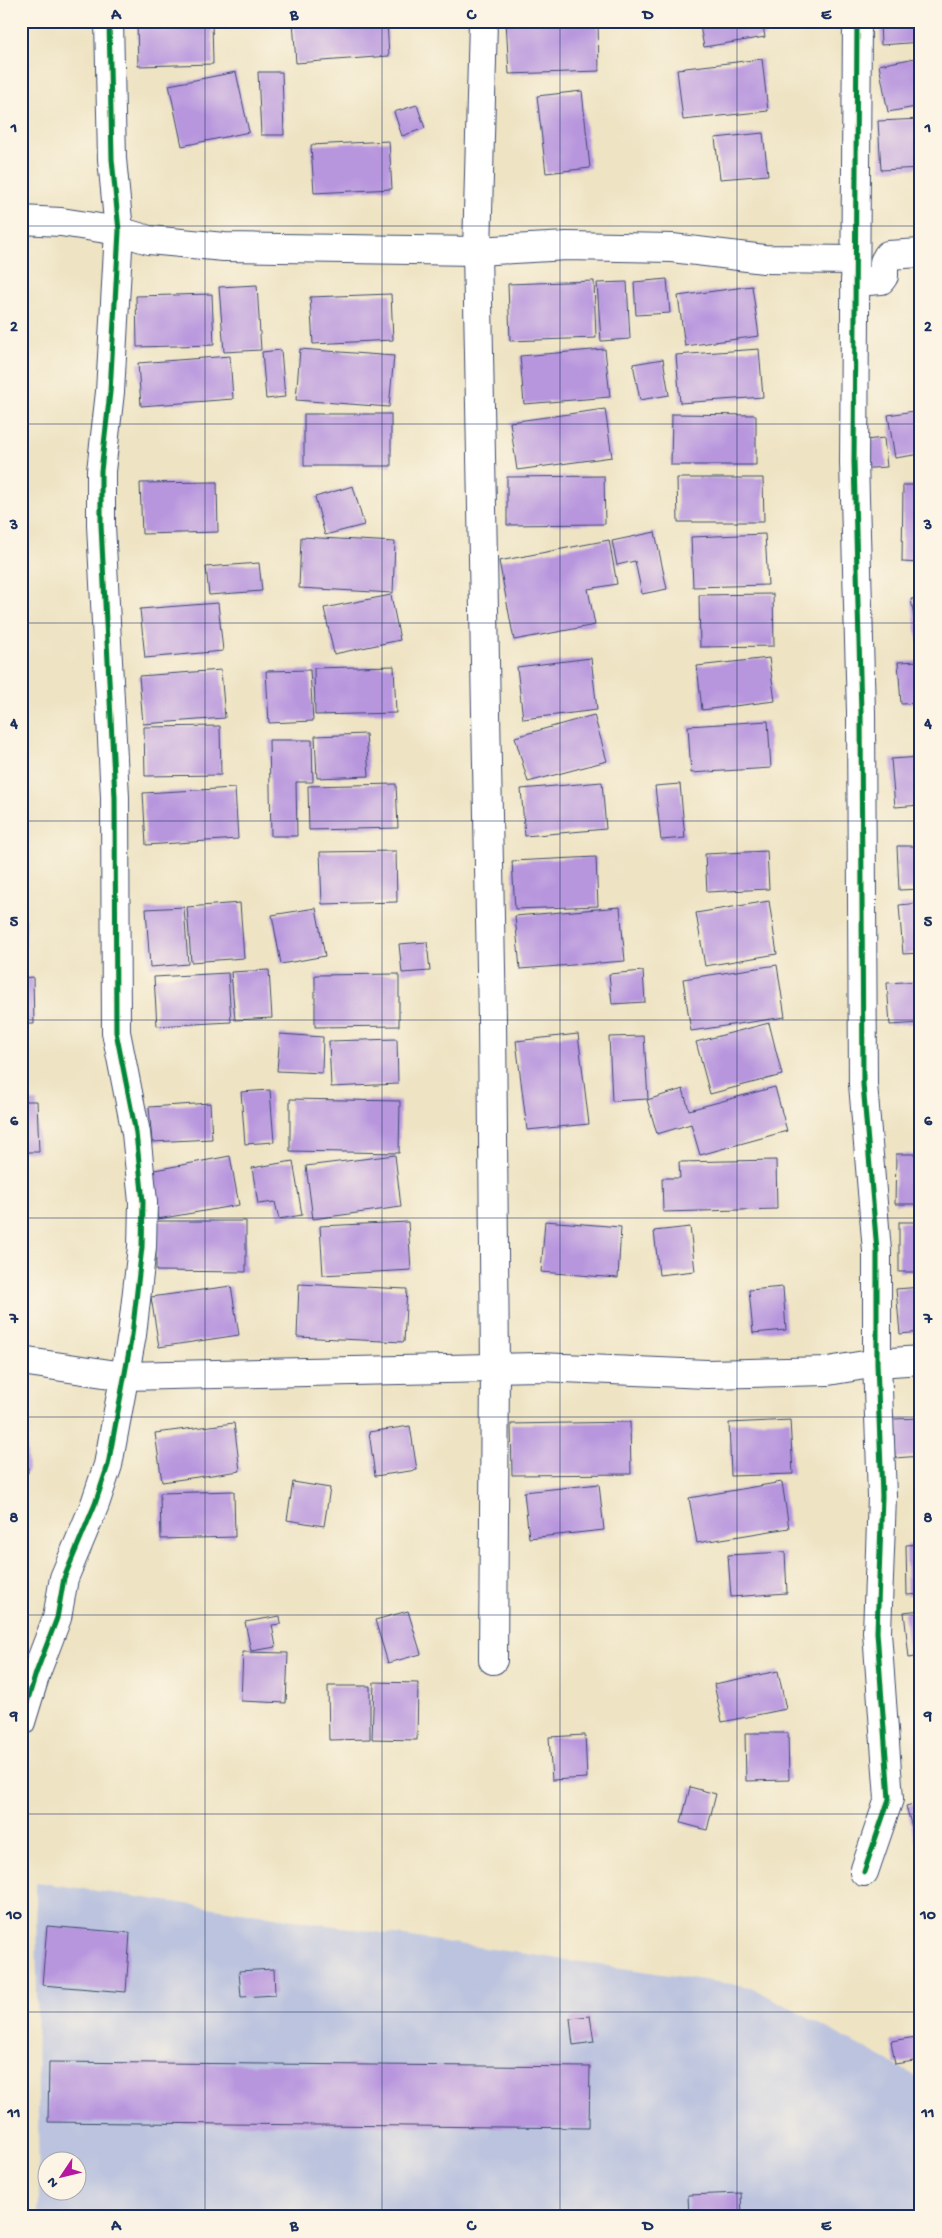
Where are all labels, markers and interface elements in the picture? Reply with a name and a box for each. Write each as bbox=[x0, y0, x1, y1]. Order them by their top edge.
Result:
text: A bbox=[110, 7, 122, 26]
text: B bbox=[289, 7, 299, 26]
text: C bbox=[466, 7, 477, 26]
text: D bbox=[641, 7, 654, 26]
text: E bbox=[821, 7, 832, 26]
text: 1 bbox=[10, 120, 17, 139]
text: 1 bbox=[924, 120, 931, 139]
text: 2 bbox=[10, 319, 18, 338]
text: 2 bbox=[924, 319, 932, 338]
text: 3 bbox=[9, 517, 18, 536]
text: 3 bbox=[923, 517, 932, 536]
text: 4 bbox=[9, 716, 18, 735]
text: 4 bbox=[923, 716, 932, 735]
text: 5 bbox=[10, 914, 19, 933]
text: 5 bbox=[924, 914, 933, 933]
text: 6 bbox=[10, 1113, 19, 1132]
text: 6 bbox=[924, 1113, 933, 1132]
text: 7 bbox=[9, 1311, 19, 1330]
text: 7 bbox=[923, 1311, 933, 1330]
text: 8 bbox=[10, 1510, 19, 1529]
text: 8 bbox=[924, 1510, 933, 1529]
text: 9 bbox=[9, 1708, 18, 1727]
text: 9 bbox=[923, 1708, 932, 1727]
text: 10 bbox=[5, 1907, 22, 1926]
text: 10 bbox=[919, 1907, 936, 1926]
text: 11 bbox=[7, 2105, 20, 2124]
text: 11 bbox=[921, 2105, 934, 2124]
north arrow bbox=[38, 2150, 88, 2200]
text: N bbox=[44, 2173, 63, 2191]
text: A bbox=[110, 2218, 122, 2237]
text: B bbox=[289, 2218, 299, 2237]
text: C bbox=[466, 2218, 477, 2237]
text: D bbox=[641, 2218, 654, 2237]
text: E bbox=[821, 2218, 832, 2237]

